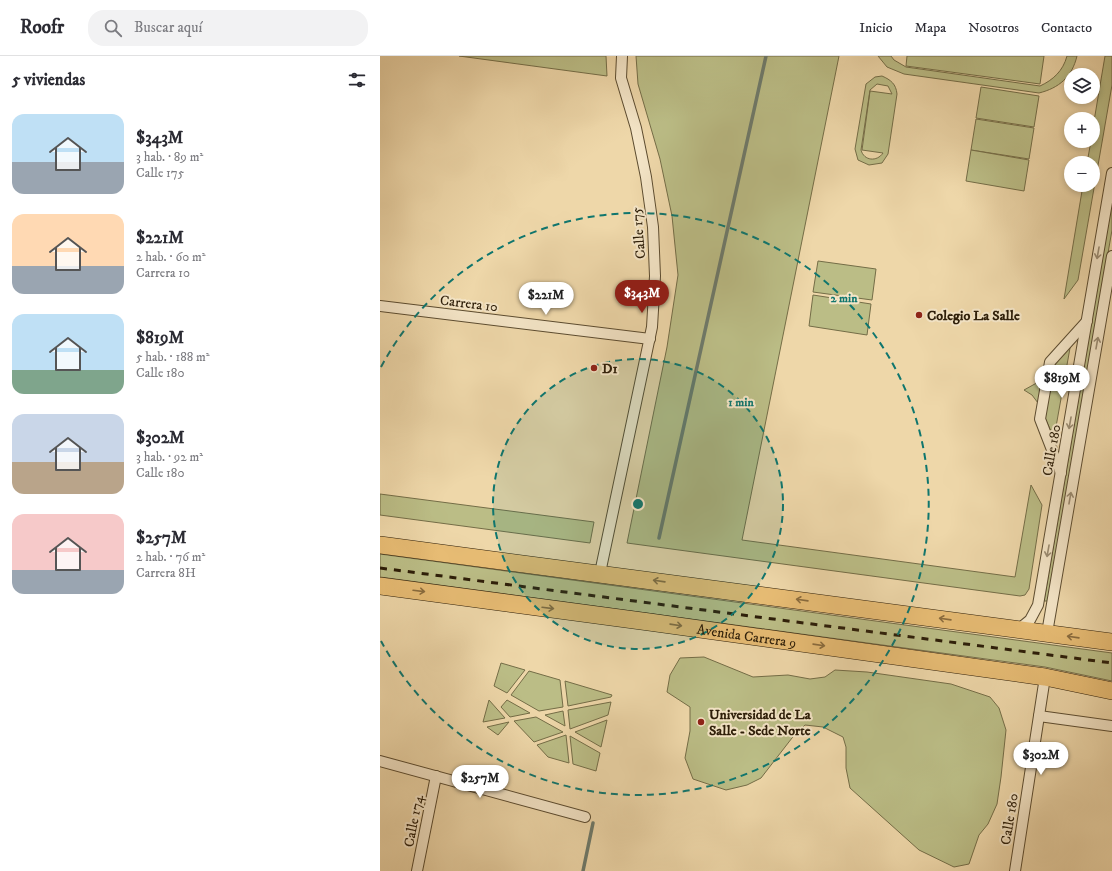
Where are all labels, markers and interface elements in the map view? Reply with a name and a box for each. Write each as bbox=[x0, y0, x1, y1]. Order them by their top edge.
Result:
search box bbox=[88, 10, 368, 46]
text: Roofr bbox=[20, 16, 64, 39]
icon: search bbox=[102, 17, 124, 39]
text: Buscar aquí bbox=[134, 18, 202, 37]
text: Inicio bbox=[859, 19, 892, 37]
text: Mapa bbox=[914, 19, 946, 37]
text: Nosotros bbox=[968, 19, 1019, 37]
text: Contacto bbox=[1041, 19, 1092, 37]
map controls bbox=[1064, 68, 1100, 192]
button: layers bbox=[1064, 68, 1100, 104]
text: 5 viviendas bbox=[12, 69, 85, 91]
icon: filters bbox=[346, 69, 368, 91]
button: + bbox=[1064, 112, 1100, 148]
text: $343M bbox=[136, 127, 183, 149]
icon: home bbox=[44, 130, 92, 178]
text: 3 hab. · 89 m² bbox=[136, 149, 203, 165]
button: − bbox=[1064, 156, 1100, 192]
text: Calle 175 bbox=[136, 165, 184, 181]
street label: Calle 175 bbox=[628, 206, 650, 260]
text: $221M bbox=[136, 227, 184, 249]
icon: home bbox=[44, 230, 92, 278]
one-way arrow bbox=[1094, 246, 1102, 259]
text: 2 hab. · 60 m² bbox=[136, 249, 206, 265]
text: Carrera 10 bbox=[136, 265, 190, 281]
pin: $343M bbox=[614, 280, 670, 314]
pin: $221M bbox=[518, 282, 574, 316]
text: $343M bbox=[624, 285, 660, 301]
text: $221M bbox=[528, 287, 564, 303]
text: 2 min bbox=[831, 291, 858, 306]
street label: Carrera 10 bbox=[439, 292, 499, 316]
place label: Colegio La Salle bbox=[927, 307, 1020, 325]
marker: Colegio La Salle bbox=[914, 310, 924, 320]
text: $819M bbox=[136, 327, 184, 349]
icon: home bbox=[44, 330, 92, 378]
one-way arrow bbox=[1093, 337, 1101, 350]
text: 5 hab. · 188 m² bbox=[136, 349, 210, 365]
place label: D1 bbox=[602, 360, 618, 378]
marker: D1 bbox=[589, 363, 599, 373]
text: Calle 180 bbox=[136, 365, 184, 381]
pin: $819M bbox=[1034, 365, 1090, 399]
text: $819M bbox=[1044, 370, 1080, 386]
text: 1 min bbox=[728, 395, 754, 410]
one-way arrow bbox=[1065, 416, 1073, 429]
street label: Calle 180 bbox=[1039, 423, 1065, 477]
text: $302M bbox=[136, 427, 185, 449]
icon: home bbox=[44, 430, 92, 478]
text: 3 hab. · 92 m² bbox=[136, 449, 203, 465]
text: Calle 180 bbox=[136, 465, 184, 481]
one-way arrow bbox=[1067, 492, 1075, 505]
centre of rings bbox=[631, 497, 645, 511]
text: $257M bbox=[136, 527, 186, 549]
icon: home bbox=[44, 530, 92, 578]
one-way arrow bbox=[1043, 544, 1051, 557]
text: 2 hab. · 76 m² bbox=[136, 549, 205, 565]
text: Carrera 8H bbox=[136, 565, 196, 581]
one-way arrow bbox=[653, 577, 666, 585]
one-way arrow bbox=[412, 587, 425, 595]
one-way arrow bbox=[796, 596, 809, 604]
one-way arrow bbox=[541, 604, 554, 612]
one-way arrow bbox=[938, 615, 951, 623]
one-way arrow bbox=[670, 621, 683, 629]
street label: Avenida Carrera 9 bbox=[696, 621, 797, 652]
one-way arrow bbox=[1067, 633, 1080, 641]
one-way arrow bbox=[812, 641, 825, 649]
place label: Universidad de La Salle - Sede Norte bbox=[709, 706, 812, 740]
marker: Universidad de La Salle - Sede Norte bbox=[696, 717, 706, 727]
pin: $302M bbox=[1013, 742, 1069, 776]
text: $302M bbox=[1022, 747, 1060, 763]
pin: $257M bbox=[452, 765, 508, 799]
text: $257M bbox=[461, 770, 499, 786]
street label: Calle 180 bbox=[997, 792, 1023, 846]
street label: Calle 174 bbox=[400, 793, 428, 849]

